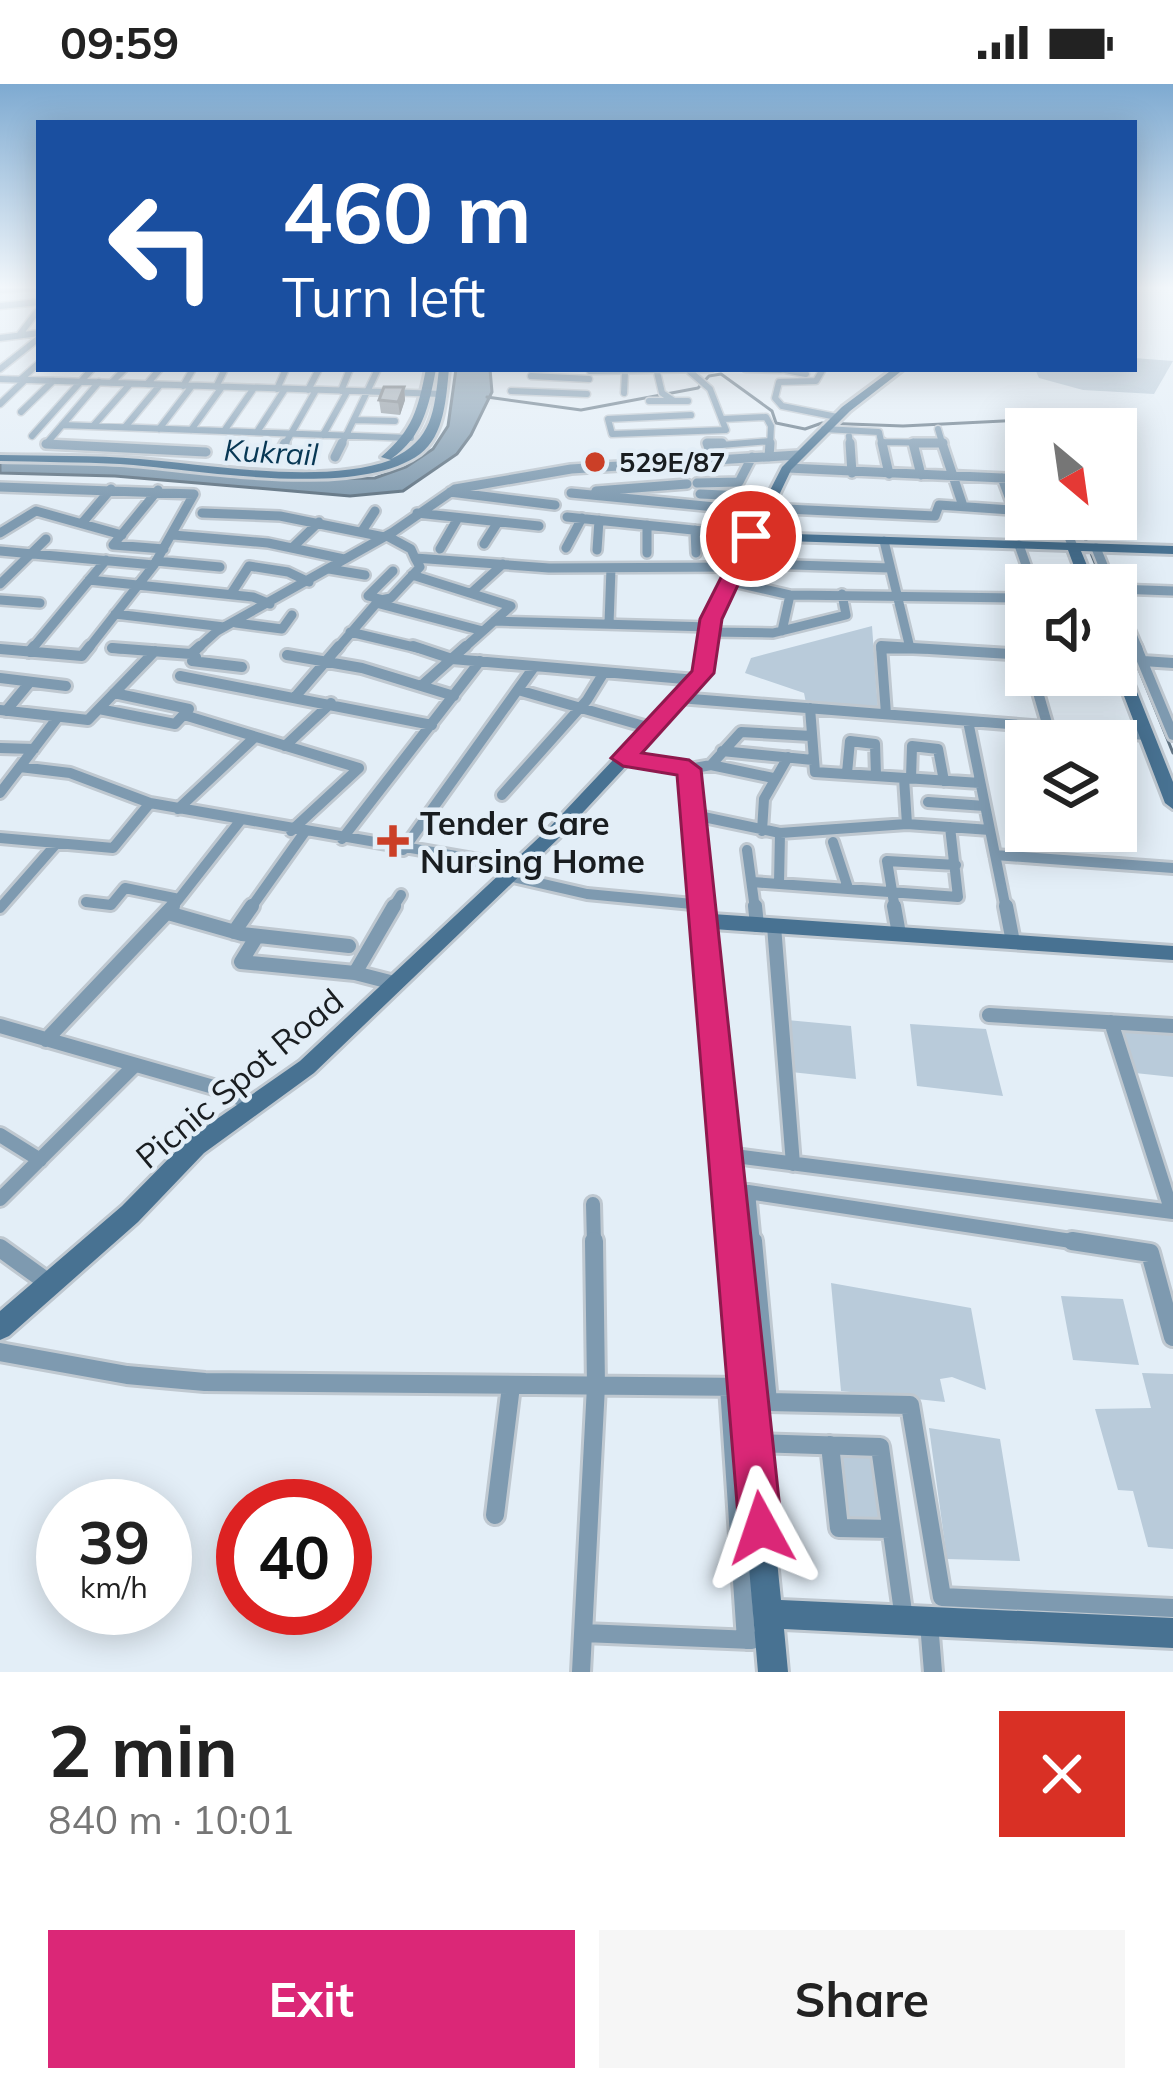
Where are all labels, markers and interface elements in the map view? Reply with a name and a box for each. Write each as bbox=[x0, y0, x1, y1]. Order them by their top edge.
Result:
text: 09:59 bbox=[60, 14, 179, 70]
text: 460 m bbox=[282, 159, 532, 264]
icon: left bbox=[84, 168, 240, 324]
text: Turn left bbox=[282, 263, 485, 331]
north arrow bbox=[1005, 408, 1137, 540]
map controls bbox=[1005, 408, 1137, 852]
water label: Kukrail bbox=[223, 431, 320, 473]
place label: 529E/87 bbox=[619, 445, 726, 479]
marker: 529E/87 bbox=[582, 449, 608, 475]
pin bbox=[700, 485, 802, 587]
icon: arrive bbox=[718, 503, 784, 569]
button: sound bbox=[1005, 564, 1137, 696]
button: layers bbox=[1005, 720, 1137, 852]
place label: Tender Care Nursing Home bbox=[420, 802, 645, 881]
marker: Tender Care Nursing Home bbox=[377, 825, 409, 857]
street label: Picnic Spot Road bbox=[127, 979, 351, 1177]
position arrow bbox=[698, 1465, 824, 1591]
speed limit sign: 40 bbox=[216, 1479, 372, 1635]
text: 39 bbox=[78, 1504, 150, 1579]
text: km/h bbox=[80, 1568, 148, 1606]
text: 2 min bbox=[48, 1705, 238, 1795]
button: close bbox=[999, 1711, 1125, 1837]
text: 840 m · 10:01 bbox=[48, 1795, 294, 1844]
button: Exit bbox=[48, 1930, 575, 2068]
button: Share bbox=[599, 1930, 1125, 2068]

